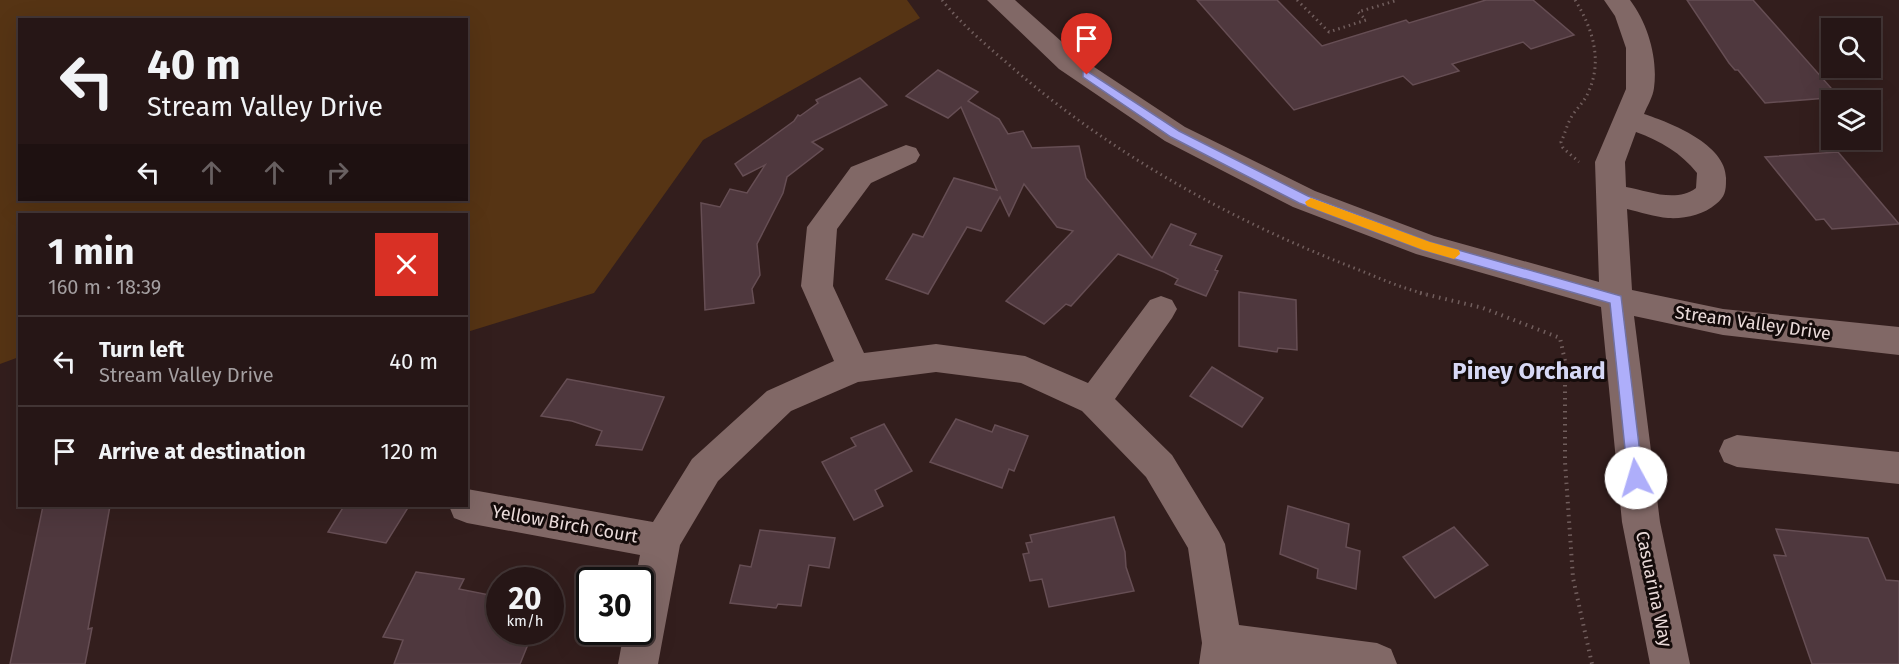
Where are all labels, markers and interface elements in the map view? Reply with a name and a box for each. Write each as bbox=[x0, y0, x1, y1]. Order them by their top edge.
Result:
pin bbox=[1061, 13, 1112, 75]
map controls bbox=[1821, 18, 1881, 150]
button: search bbox=[1821, 18, 1881, 78]
icon: arrive bbox=[1070, 22, 1103, 55]
text: 40 m bbox=[147, 40, 241, 90]
icon: left bbox=[48, 42, 126, 120]
button: layers bbox=[1821, 90, 1881, 150]
text: Stream Valley Drive bbox=[147, 91, 383, 123]
icon: left bbox=[132, 156, 165, 189]
icon: ahead bbox=[195, 156, 228, 189]
icon: ahead bbox=[258, 156, 291, 189]
icon: right bbox=[321, 156, 354, 189]
text: 1 min bbox=[48, 230, 135, 274]
button: close bbox=[375, 233, 438, 296]
text: 160 m · 18:39 bbox=[48, 275, 161, 299]
street label: Stream Valley Drive bbox=[1674, 301, 1832, 345]
text: Turn left bbox=[99, 336, 184, 363]
icon: left bbox=[48, 345, 81, 378]
text: 40 m bbox=[389, 348, 438, 375]
district label: Piney Orchard bbox=[1452, 357, 1606, 385]
text: Stream Valley Drive bbox=[99, 363, 274, 387]
icon: arrive bbox=[48, 435, 81, 468]
text: Arrive at destination bbox=[99, 438, 306, 465]
text: 120 m bbox=[381, 438, 438, 465]
position arrow bbox=[1604, 446, 1668, 510]
street label: Yellow Birch Court bbox=[490, 500, 640, 548]
street label: Casuarina Way bbox=[1631, 529, 1677, 649]
speed limit sign: 30 bbox=[576, 567, 654, 645]
text: 20 bbox=[508, 581, 542, 617]
text: km/h bbox=[506, 612, 544, 630]

